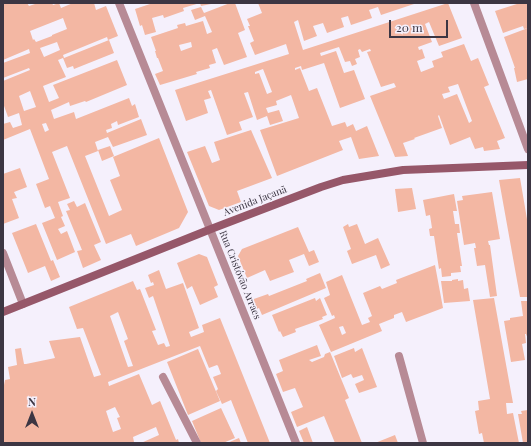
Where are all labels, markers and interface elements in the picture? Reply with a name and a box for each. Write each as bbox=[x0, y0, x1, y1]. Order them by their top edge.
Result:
scale bar bbox=[391, 12, 450, 38]
text: 20 m bbox=[396, 19, 423, 35]
street label: Avenida Jaçanã bbox=[222, 183, 288, 219]
street label: Rua Cristóvão Arraes bbox=[217, 229, 263, 321]
north arrow bbox=[12, 394, 52, 434]
text: N bbox=[28, 394, 36, 409]

